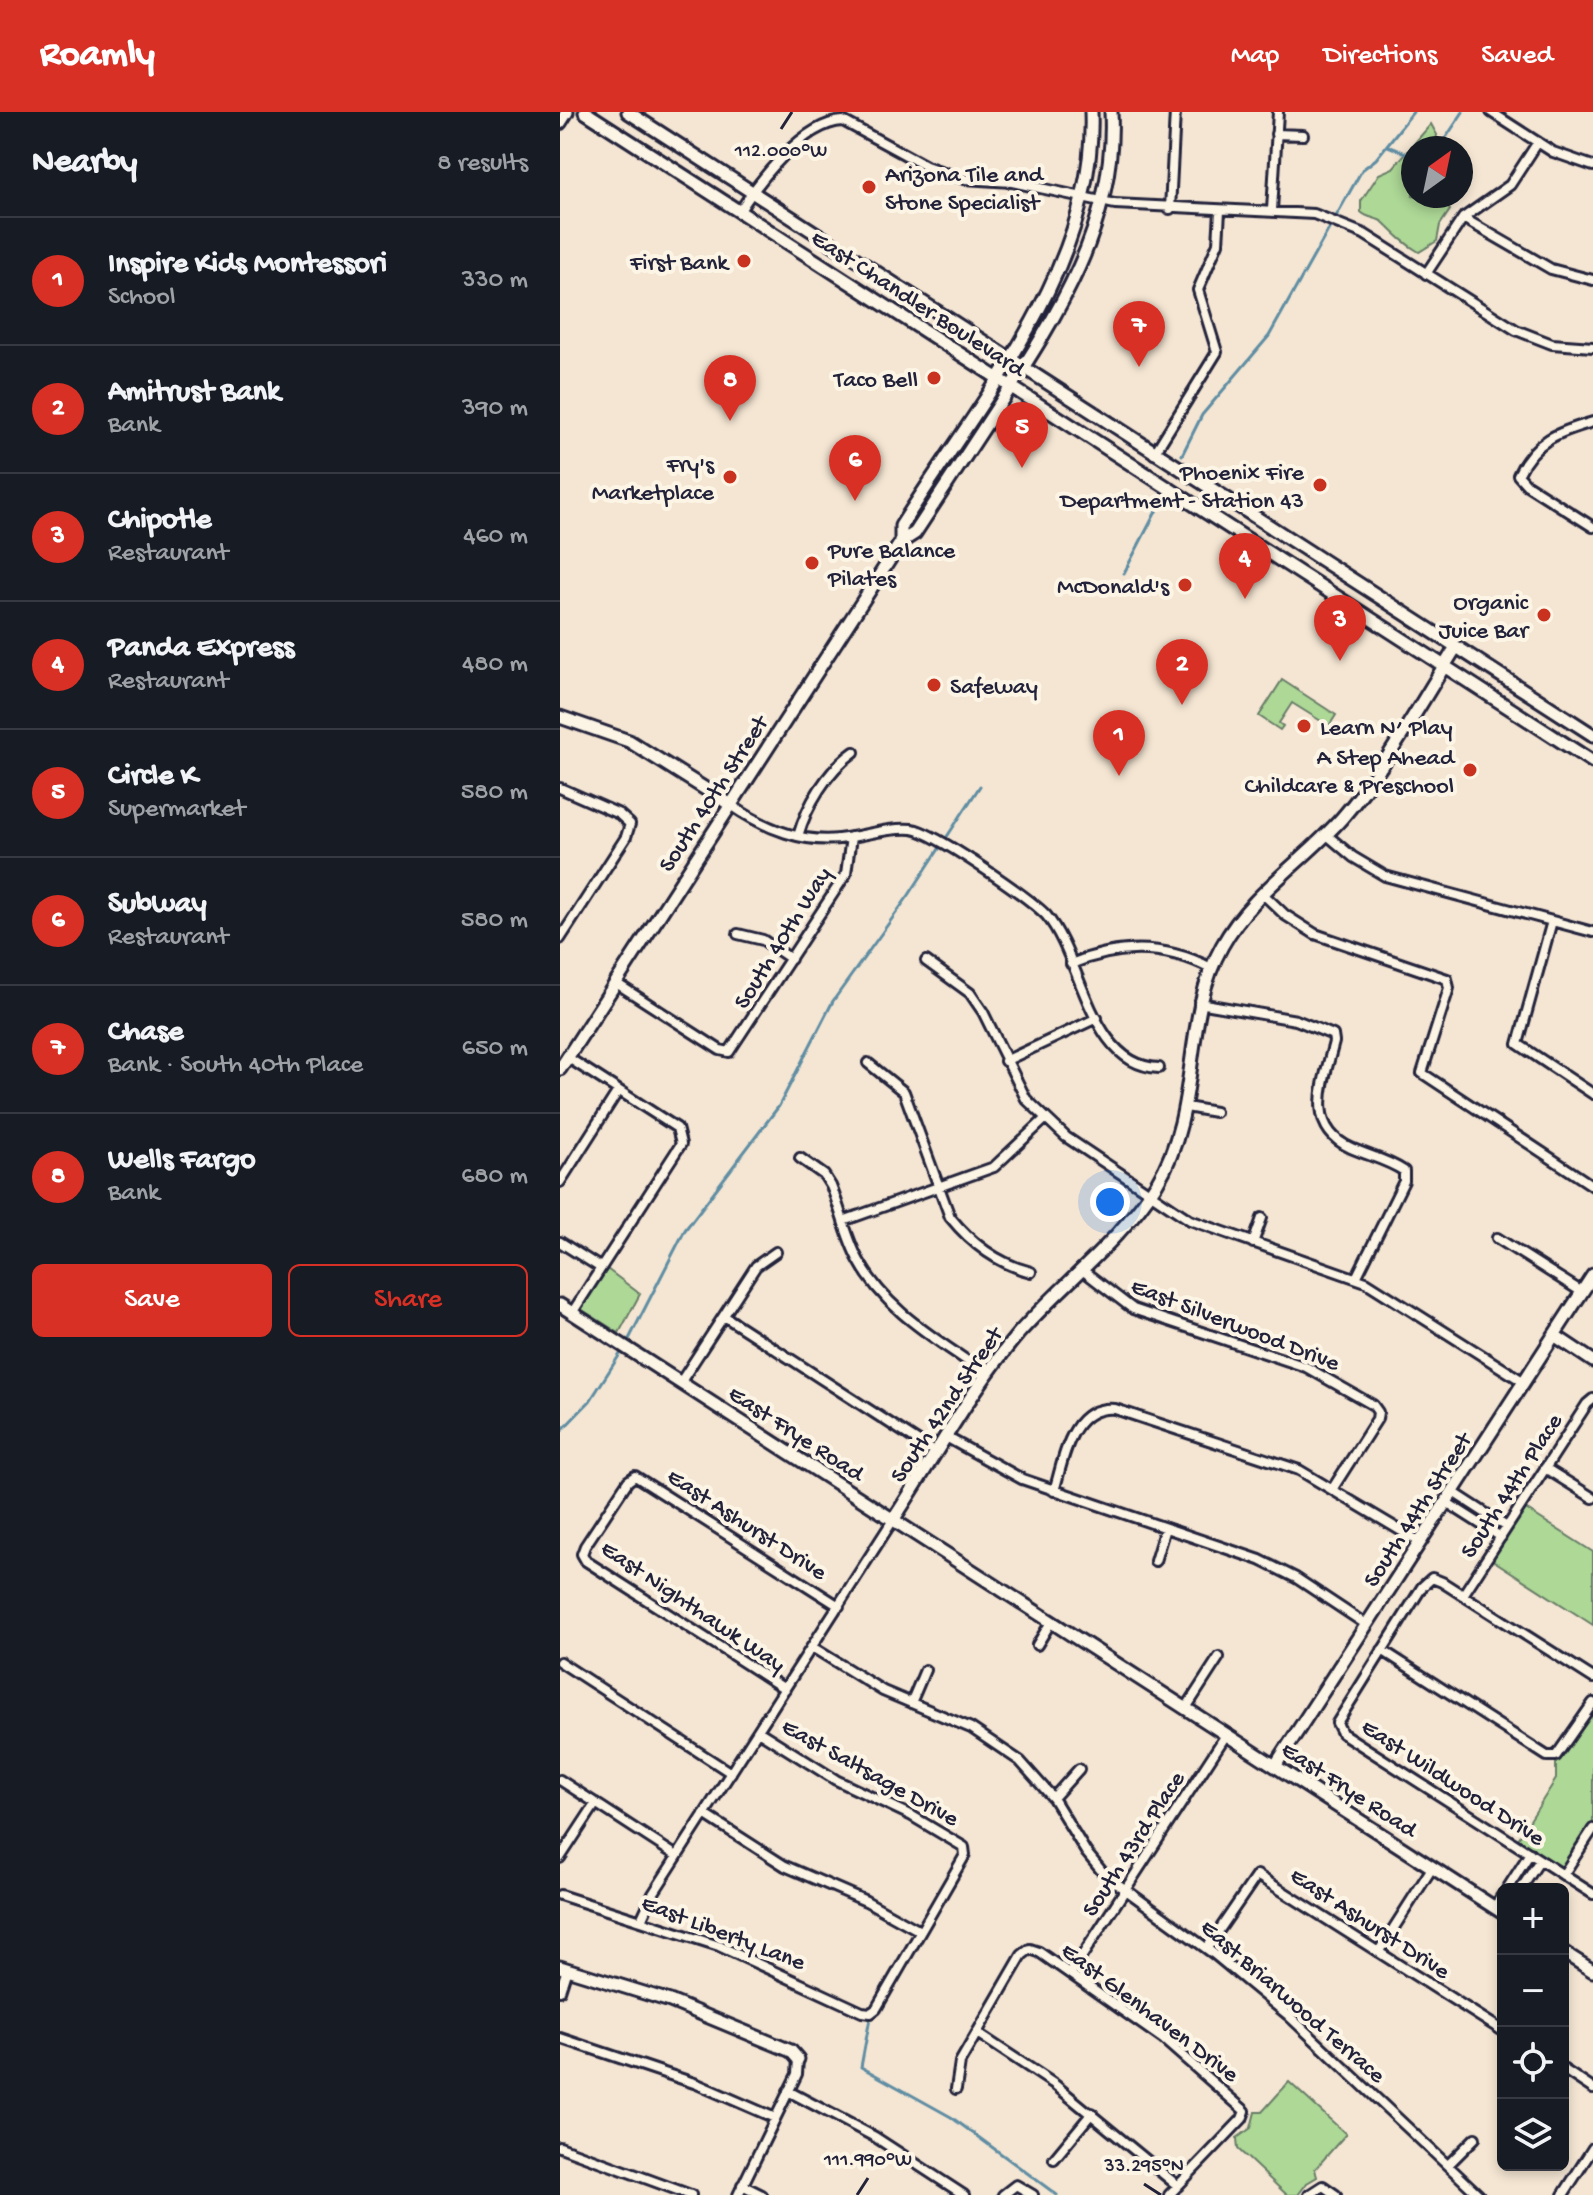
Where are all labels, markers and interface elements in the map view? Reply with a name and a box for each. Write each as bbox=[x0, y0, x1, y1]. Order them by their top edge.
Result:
text: Roamly bbox=[40, 34, 155, 78]
text: Map bbox=[1231, 40, 1279, 73]
text: Directions bbox=[1323, 40, 1437, 73]
text: Saved bbox=[1481, 40, 1553, 73]
north arrow bbox=[1401, 136, 1473, 208]
text: 112.000°W bbox=[734, 141, 827, 164]
text: Nearby bbox=[32, 144, 137, 184]
text: 8 results bbox=[437, 149, 528, 180]
place label: Arizona Tile and Stone Specialist bbox=[885, 162, 1045, 219]
marker: Arizona Tile and Stone Specialist bbox=[860, 178, 878, 196]
street label: East Chandler Boulevard bbox=[805, 225, 1031, 386]
text: Inspire Kids Montessori bbox=[108, 248, 387, 283]
place label: First Bank bbox=[629, 250, 730, 279]
marker: First Bank bbox=[735, 252, 753, 270]
text: 1 bbox=[53, 266, 63, 297]
text: 330 m bbox=[462, 266, 528, 297]
text: School bbox=[108, 283, 176, 314]
pin: 7 bbox=[1113, 301, 1165, 367]
pin: 8 bbox=[704, 355, 756, 421]
place label: Taco Bell bbox=[832, 367, 918, 396]
marker: Taco Bell bbox=[925, 369, 943, 387]
text: Amitrust Bank bbox=[108, 376, 280, 411]
text: 2 bbox=[52, 394, 64, 425]
text: 390 m bbox=[462, 394, 528, 425]
pin: 5 bbox=[996, 402, 1048, 468]
text: Bank bbox=[108, 411, 160, 442]
pin: 6 bbox=[829, 435, 881, 501]
place label: Fry's Marketplace bbox=[592, 452, 715, 509]
place label: Phoenix Fire Department - Station 43 bbox=[1058, 460, 1305, 517]
marker: Fry's Marketplace bbox=[721, 468, 739, 486]
marker: Phoenix Fire Department - Station 43 bbox=[1311, 476, 1329, 494]
text: Chipotle bbox=[108, 504, 212, 539]
text: 3 bbox=[51, 522, 65, 553]
text: 460 m bbox=[463, 522, 528, 553]
pin: 4 bbox=[1219, 533, 1271, 599]
place label: Pure Balance Pilates bbox=[827, 538, 956, 595]
text: Restaurant bbox=[108, 539, 228, 570]
marker: Pure Balance Pilates bbox=[803, 554, 821, 572]
place label: McDonald's bbox=[1057, 574, 1170, 603]
marker: McDonald's bbox=[1176, 576, 1194, 594]
place label: Organic Juice Bar bbox=[1439, 590, 1531, 647]
pin: 3 bbox=[1314, 595, 1366, 661]
marker: Organic Juice Bar bbox=[1535, 606, 1553, 624]
text: Panda Express bbox=[108, 632, 294, 667]
pin: 2 bbox=[1156, 639, 1208, 705]
text: 4 bbox=[52, 650, 64, 681]
text: 480 m bbox=[462, 650, 528, 681]
text: Restaurant bbox=[108, 667, 228, 698]
place label: Safeway bbox=[950, 674, 1038, 703]
marker: Safeway bbox=[925, 676, 943, 694]
street label: South 40th Street bbox=[654, 709, 777, 879]
pin: 1 bbox=[1093, 710, 1145, 776]
place label: Learn N’ Play bbox=[1320, 715, 1453, 744]
marker: Learn N’ Play bbox=[1295, 717, 1313, 735]
place label: A Step Ahead Childcare & Preschool bbox=[1245, 745, 1456, 802]
text: Circle K bbox=[108, 760, 197, 795]
marker: A Step Ahead Childcare & Preschool bbox=[1461, 761, 1479, 779]
text: 5 bbox=[51, 778, 65, 809]
text: 580 m bbox=[461, 778, 528, 809]
text: Supermarket bbox=[108, 795, 245, 826]
street label: South 40th Way bbox=[729, 862, 839, 1015]
text: Subway bbox=[108, 888, 207, 923]
text: 6 bbox=[51, 906, 65, 937]
text: 580 m bbox=[461, 906, 528, 937]
text: Restaurant bbox=[108, 923, 228, 954]
text: Chase bbox=[108, 1016, 184, 1051]
text: 7 bbox=[51, 1034, 65, 1065]
text: 650 m bbox=[462, 1034, 528, 1065]
text: Bank · South 40th Place bbox=[108, 1051, 363, 1082]
text: Wells Fargo bbox=[108, 1144, 256, 1179]
text: 8 bbox=[51, 1162, 65, 1193]
text: 680 m bbox=[461, 1162, 528, 1193]
text: Bank bbox=[108, 1179, 160, 1210]
your location bbox=[1090, 1182, 1130, 1222]
button: Save bbox=[32, 1264, 272, 1337]
button: Share bbox=[288, 1264, 528, 1337]
street label: East Silverwood Drive bbox=[1126, 1273, 1344, 1380]
street label: South 42nd Street bbox=[885, 1321, 1012, 1489]
street label: East Frye Road bbox=[722, 1380, 870, 1491]
street label: South 44th Place bbox=[1455, 1409, 1571, 1565]
street label: South 44th Street bbox=[1358, 1426, 1481, 1594]
street label: East Ashurst Drive bbox=[661, 1463, 832, 1589]
street label: East Nighthawk Way bbox=[594, 1535, 790, 1681]
street label: East Saltsage Drive bbox=[776, 1713, 964, 1835]
street label: East Wildwood Drive bbox=[1355, 1714, 1550, 1854]
street label: East Frye Road bbox=[1275, 1736, 1423, 1847]
street label: South 43rd Place bbox=[1077, 1766, 1193, 1923]
street label: East Ashurst Drive bbox=[1284, 1862, 1455, 1988]
map controls bbox=[1497, 1883, 1569, 2171]
button: + bbox=[1497, 1883, 1569, 1955]
street label: East Liberty Lane bbox=[637, 1890, 809, 1979]
street label: East Briarwood Terrace bbox=[1193, 1914, 1391, 2091]
street label: East Glenhaven Drive bbox=[1054, 1937, 1244, 2091]
button: − bbox=[1497, 1955, 1569, 2027]
button: locate bbox=[1497, 2027, 1569, 2099]
button: layers bbox=[1497, 2099, 1569, 2171]
text: 111.990°W bbox=[823, 2150, 912, 2173]
text: 33.295°N bbox=[1103, 2156, 1184, 2179]

